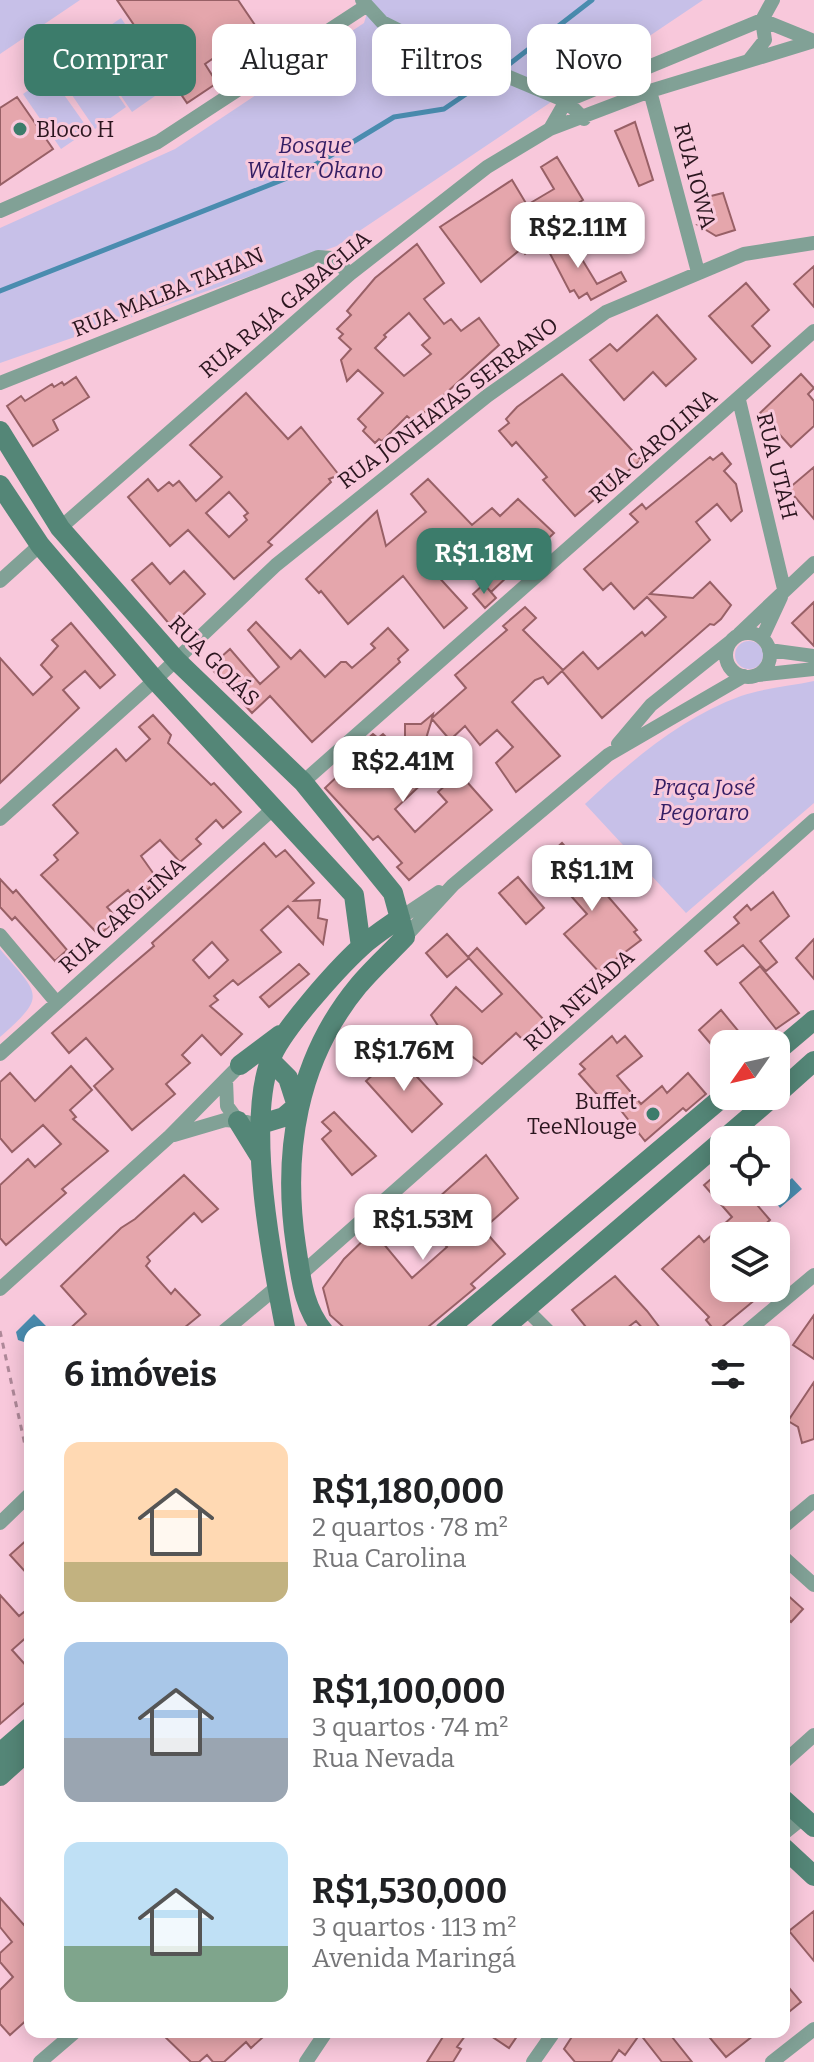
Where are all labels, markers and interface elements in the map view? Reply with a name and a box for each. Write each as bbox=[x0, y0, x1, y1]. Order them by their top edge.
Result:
chip: Comprar bbox=[24, 24, 196, 96]
chip: Alugar bbox=[212, 24, 356, 96]
chip: Filtros bbox=[372, 24, 511, 96]
chip: Novo bbox=[527, 24, 651, 96]
place label: Bloco H bbox=[36, 116, 114, 143]
marker: Bloco H bbox=[11, 120, 29, 138]
street label: RUA IOWA bbox=[668, 120, 722, 232]
park label: Bosque Walter Okano bbox=[247, 132, 383, 184]
pin: R$2.11M bbox=[504, 202, 652, 270]
text: R$2.11M bbox=[529, 212, 627, 243]
street label: RUA RAJA GABAGLIA bbox=[194, 224, 376, 383]
street label: RUA MALBA TAHAN bbox=[68, 241, 268, 343]
street label: RUA JONHATAS SERRANO bbox=[333, 311, 563, 495]
street label: RUA CAROLINA bbox=[584, 383, 723, 509]
street label: RUA UTAH bbox=[751, 410, 803, 522]
pin: R$1.18M bbox=[410, 528, 558, 596]
text: R$1.18M bbox=[435, 538, 533, 569]
street label: RUA GOIÁS bbox=[163, 610, 265, 712]
pin: R$2.41M bbox=[329, 736, 477, 804]
text: R$2.41M bbox=[351, 746, 455, 777]
park label: Praça José Pegoraro bbox=[653, 774, 755, 826]
pin: R$1.1M bbox=[527, 845, 657, 913]
street label: RUA CAROLINA bbox=[53, 851, 191, 979]
text: R$1.1M bbox=[550, 855, 634, 886]
street label: RUA NEVADA bbox=[518, 943, 640, 1056]
pin: R$1.76M bbox=[330, 1025, 478, 1093]
north arrow bbox=[710, 1030, 790, 1110]
map controls bbox=[710, 1030, 790, 1302]
text: R$1.76M bbox=[354, 1035, 454, 1066]
place label: Buffet TeeNlouge bbox=[527, 1088, 637, 1140]
marker: Buffet TeeNlouge bbox=[644, 1105, 662, 1123]
button: locate bbox=[710, 1126, 790, 1206]
pin: R$1.53M bbox=[349, 1194, 497, 1262]
text: R$1.53M bbox=[372, 1204, 474, 1235]
button: layers bbox=[710, 1222, 790, 1302]
icon: filters bbox=[706, 1352, 750, 1396]
text: 6 imóveis bbox=[64, 1354, 217, 1395]
text: R$1,180,000 bbox=[312, 1471, 504, 1512]
icon: home bbox=[128, 1474, 224, 1570]
text: 2 quartos · 78 m² bbox=[312, 1512, 508, 1543]
text: Rua Carolina bbox=[312, 1543, 466, 1574]
text: R$1,100,000 bbox=[312, 1671, 506, 1712]
icon: home bbox=[128, 1674, 224, 1770]
text: 3 quartos · 74 m² bbox=[312, 1712, 508, 1743]
text: Rua Nevada bbox=[312, 1743, 455, 1774]
text: R$1,530,000 bbox=[312, 1871, 507, 1912]
icon: home bbox=[128, 1874, 224, 1970]
text: 3 quartos · 113 m² bbox=[312, 1912, 516, 1943]
text: Avenida Maringá bbox=[312, 1943, 516, 1974]

